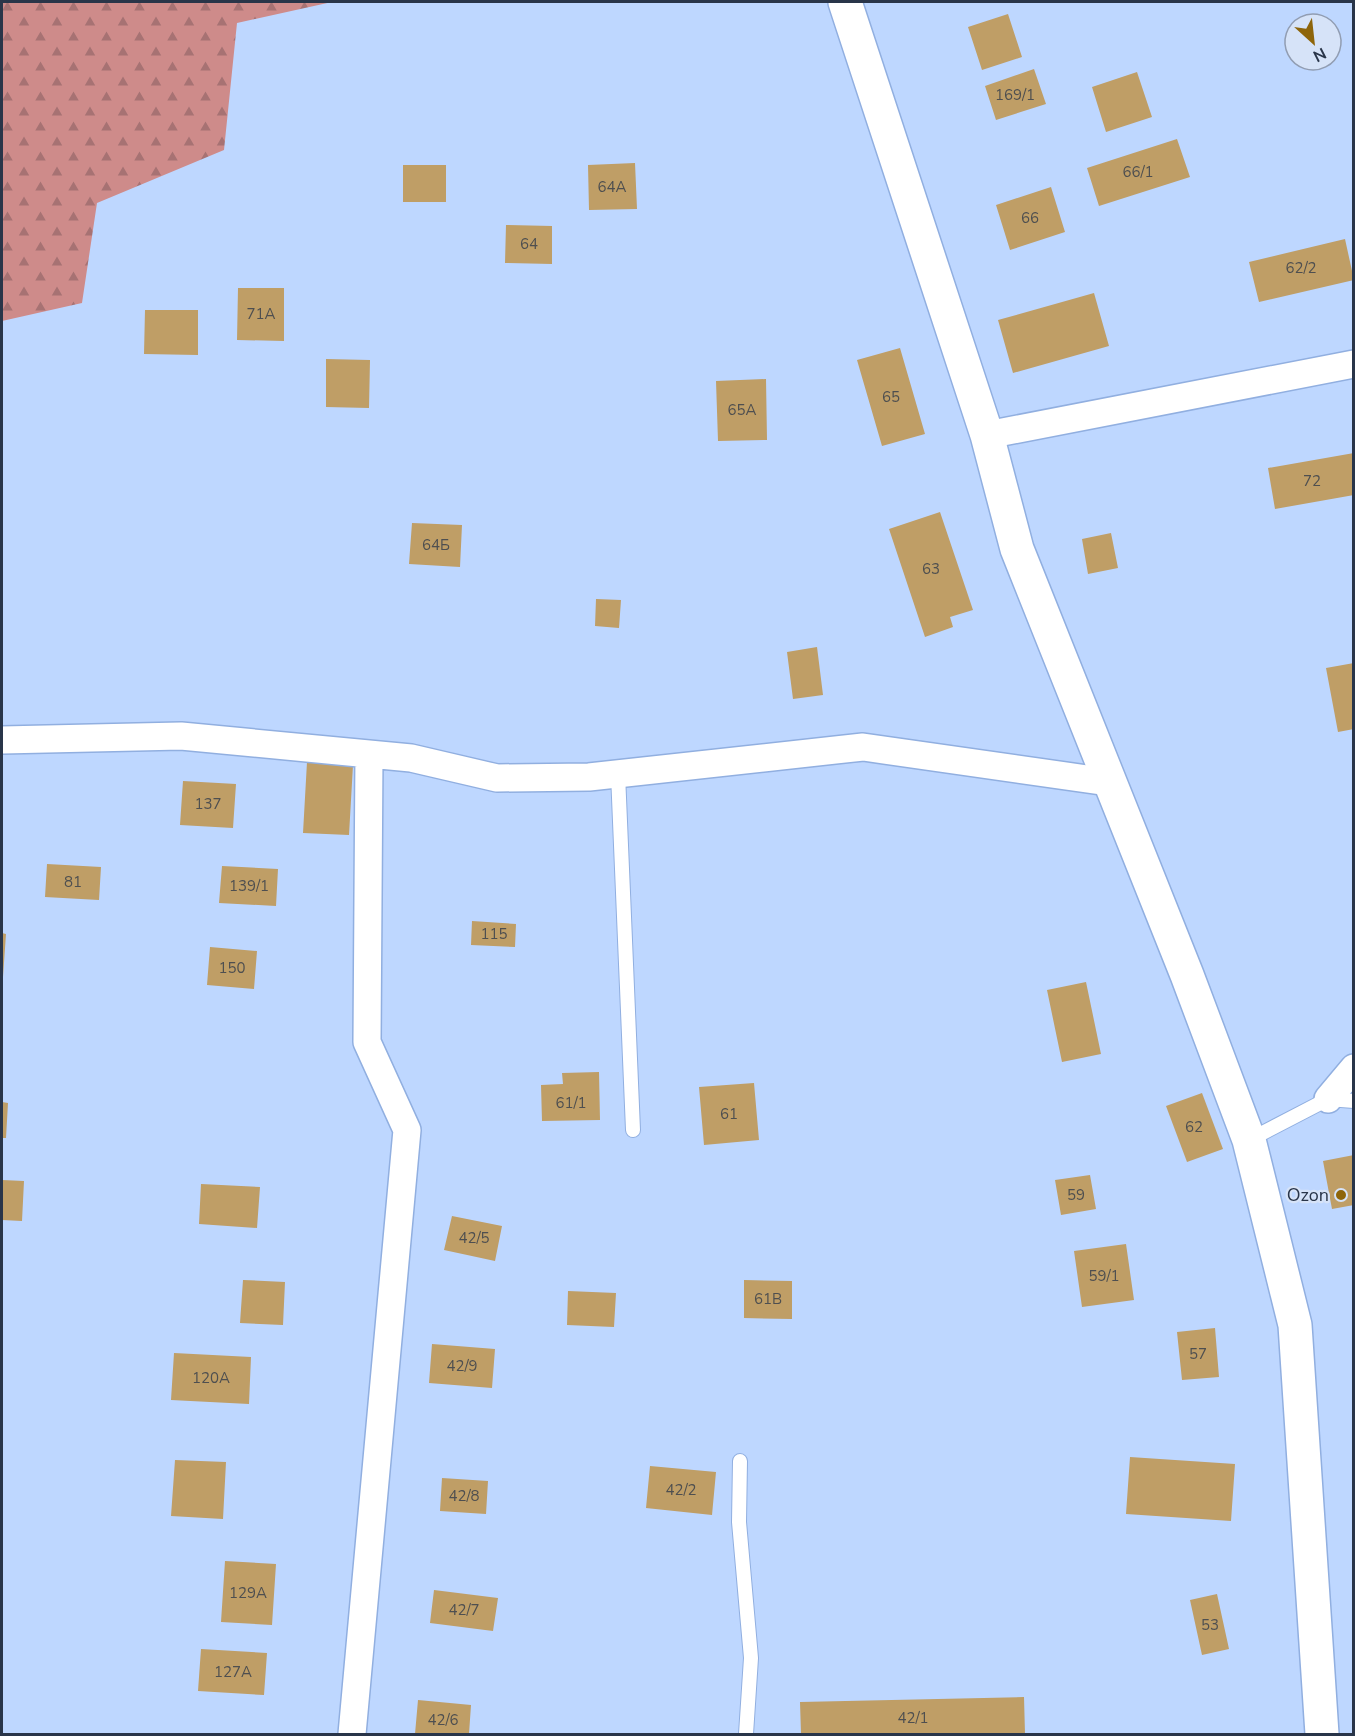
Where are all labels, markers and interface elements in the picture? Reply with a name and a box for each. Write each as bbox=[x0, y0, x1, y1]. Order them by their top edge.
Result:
north arrow bbox=[1283, 12, 1343, 72]
text: N bbox=[1309, 42, 1330, 67]
house number: 169/1 bbox=[995, 85, 1035, 105]
house number: 66/1 bbox=[1122, 162, 1154, 182]
house number: 64А bbox=[598, 177, 627, 197]
house number: 66 bbox=[1021, 208, 1039, 228]
house number: 64 bbox=[520, 234, 538, 254]
house number: 62/2 bbox=[1285, 258, 1317, 278]
house number: 71А bbox=[247, 304, 276, 324]
house number: 65 bbox=[882, 387, 900, 407]
house number: 65А bbox=[728, 400, 757, 420]
house number: 72 bbox=[1303, 471, 1321, 491]
house number: 64Б bbox=[422, 535, 450, 555]
house number: 63 bbox=[922, 559, 940, 579]
house number: 137 bbox=[194, 794, 222, 814]
house number: 81 bbox=[64, 872, 82, 892]
house number: 139/1 bbox=[229, 876, 269, 896]
house number: 115 bbox=[480, 924, 508, 944]
house number: 150 bbox=[218, 958, 246, 978]
house number: 61/1 bbox=[555, 1093, 587, 1113]
house number: 61 bbox=[720, 1104, 738, 1124]
house number: 62 bbox=[1185, 1117, 1203, 1137]
place label: Ozon bbox=[1287, 1183, 1329, 1207]
house number: 59 bbox=[1067, 1185, 1085, 1205]
marker: Ozon bbox=[1334, 1188, 1348, 1202]
house number: 42/5 bbox=[458, 1228, 490, 1248]
house number: 59/1 bbox=[1088, 1266, 1120, 1286]
house number: 61В bbox=[754, 1289, 782, 1309]
house number: 57 bbox=[1189, 1344, 1207, 1364]
house number: 42/9 bbox=[446, 1356, 478, 1376]
house number: 120А bbox=[192, 1368, 230, 1388]
house number: 42/2 bbox=[665, 1480, 697, 1500]
house number: 42/8 bbox=[448, 1486, 480, 1506]
house number: 129А bbox=[229, 1583, 267, 1603]
house number: 42/7 bbox=[448, 1600, 480, 1620]
house number: 53 bbox=[1201, 1615, 1219, 1635]
house number: 127А bbox=[214, 1662, 252, 1682]
house number: 42/1 bbox=[897, 1708, 929, 1728]
house number: 42/6 bbox=[427, 1710, 459, 1730]

